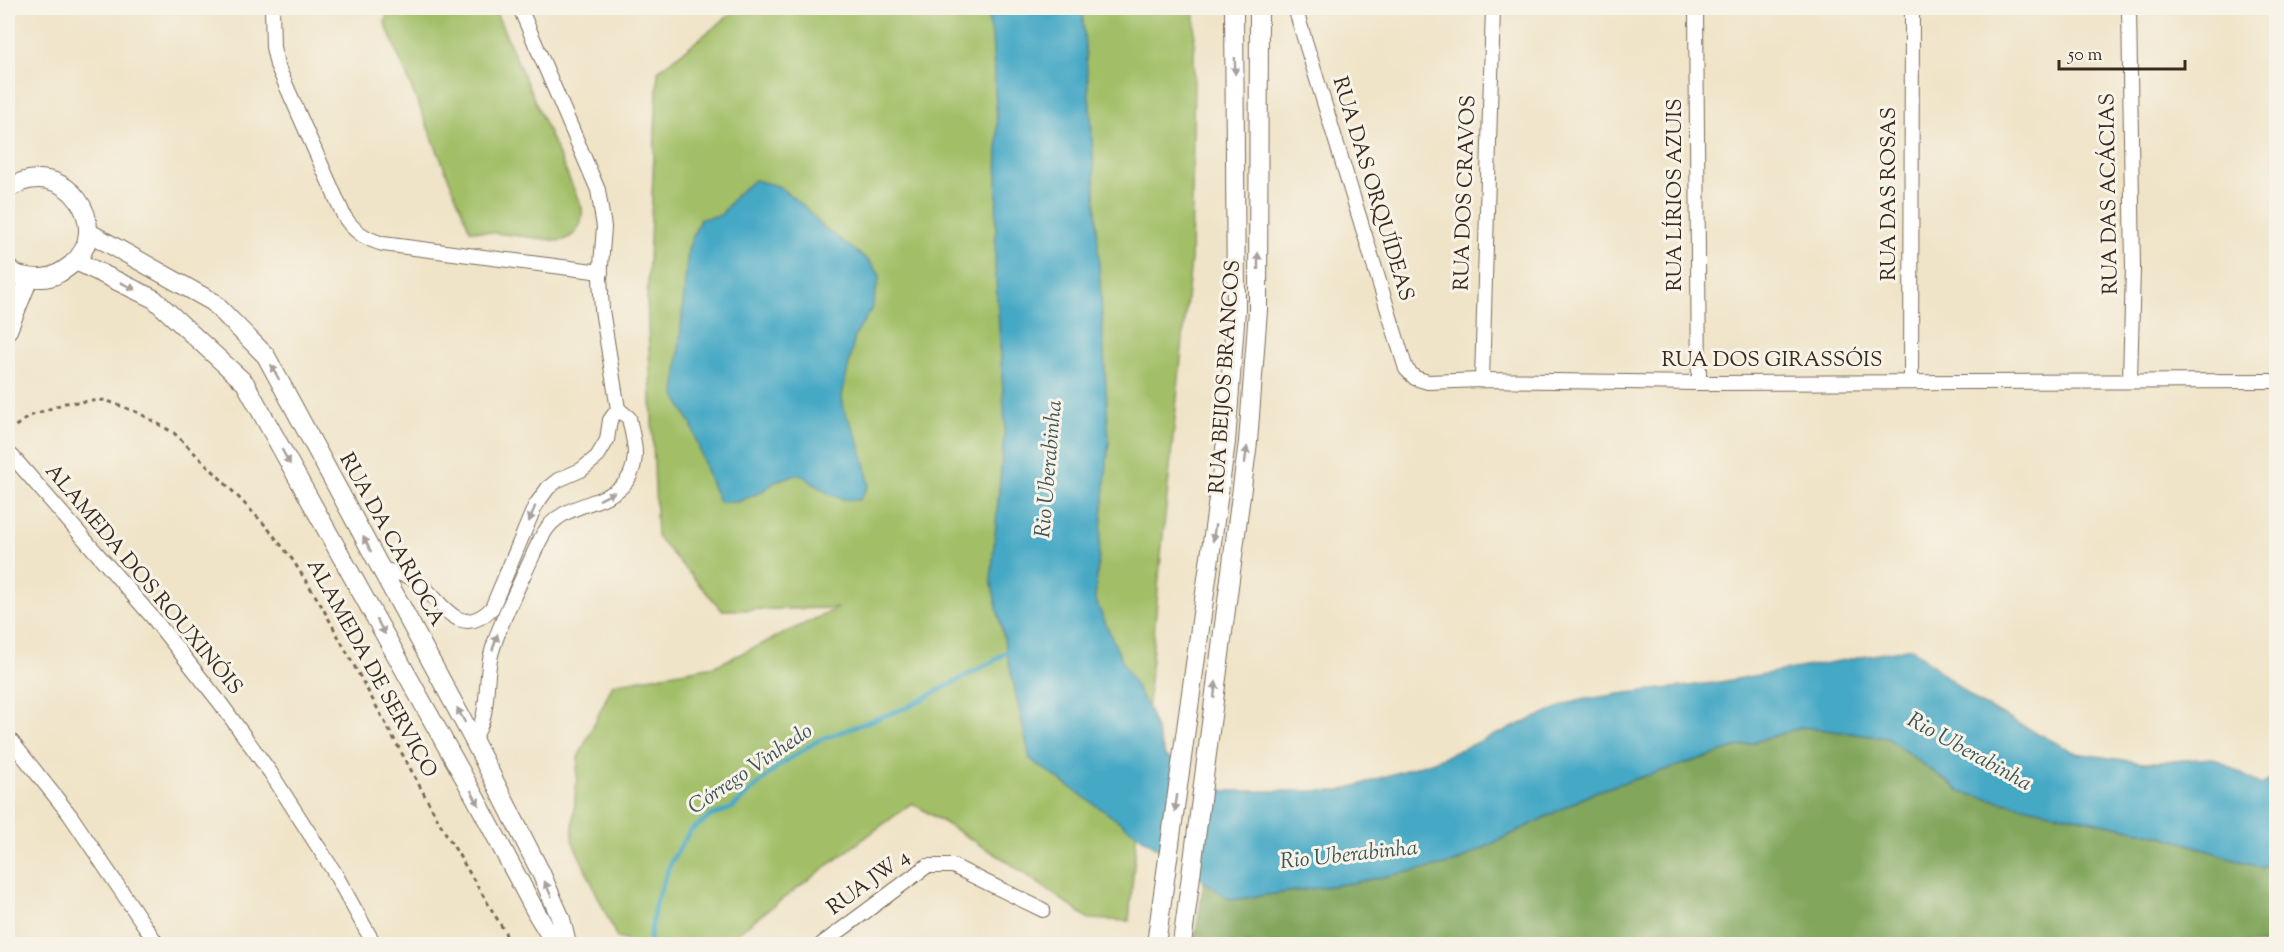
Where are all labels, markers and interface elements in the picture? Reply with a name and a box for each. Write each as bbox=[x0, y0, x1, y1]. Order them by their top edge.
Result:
scale bar bbox=[2059, 33, 2185, 71]
text: 50 m bbox=[2067, 43, 2103, 69]
one-way arrow bbox=[1230, 56, 1240, 75]
street label: RUA DAS ORQUÍDEAS bbox=[1324, 73, 1420, 305]
street label: RUA DAS ACÁCIAS bbox=[2093, 93, 2127, 295]
street label: RUA DOS CRAVOS bbox=[1448, 95, 1484, 291]
street label: RUA LÍRIOS AZUIS bbox=[1661, 98, 1691, 292]
street label: RUA DAS ROSAS bbox=[1875, 107, 1905, 281]
one-way arrow bbox=[1253, 251, 1263, 270]
street label: RUA BEIJOS BRANCOS bbox=[1203, 259, 1249, 495]
one-way arrow bbox=[120, 282, 137, 291]
street label: RUA DOS GIRASSÓIS bbox=[1661, 346, 1883, 376]
one-way arrow bbox=[270, 363, 280, 380]
water label: Rio Uberabinha bbox=[1028, 399, 1072, 539]
one-way arrow bbox=[1242, 446, 1251, 465]
one-way arrow bbox=[281, 448, 291, 465]
street label: RUA DA CARIOCA bbox=[331, 448, 451, 632]
street label: ALAMEDA DOS ROUXINÓIS bbox=[37, 458, 249, 702]
one-way arrow bbox=[598, 492, 616, 502]
one-way arrow bbox=[527, 505, 536, 523]
one-way arrow bbox=[1209, 523, 1218, 542]
one-way arrow bbox=[362, 535, 372, 552]
street label: ALAMEDA DE SERVIÇO bbox=[298, 554, 444, 784]
one-way arrow bbox=[376, 619, 386, 636]
one-way arrow bbox=[491, 633, 500, 651]
one-way arrow bbox=[1211, 681, 1220, 700]
water label: Rio Uberabinha bbox=[1901, 705, 2037, 801]
one-way arrow bbox=[456, 706, 466, 723]
water label: Córrego Vinhedo bbox=[682, 716, 820, 824]
one-way arrow bbox=[470, 790, 480, 807]
one-way arrow bbox=[1171, 794, 1180, 813]
water label: Rio Uberabinha bbox=[1279, 833, 1419, 879]
street label: RUA JW 4 bbox=[821, 843, 917, 923]
one-way arrow bbox=[543, 880, 553, 898]

